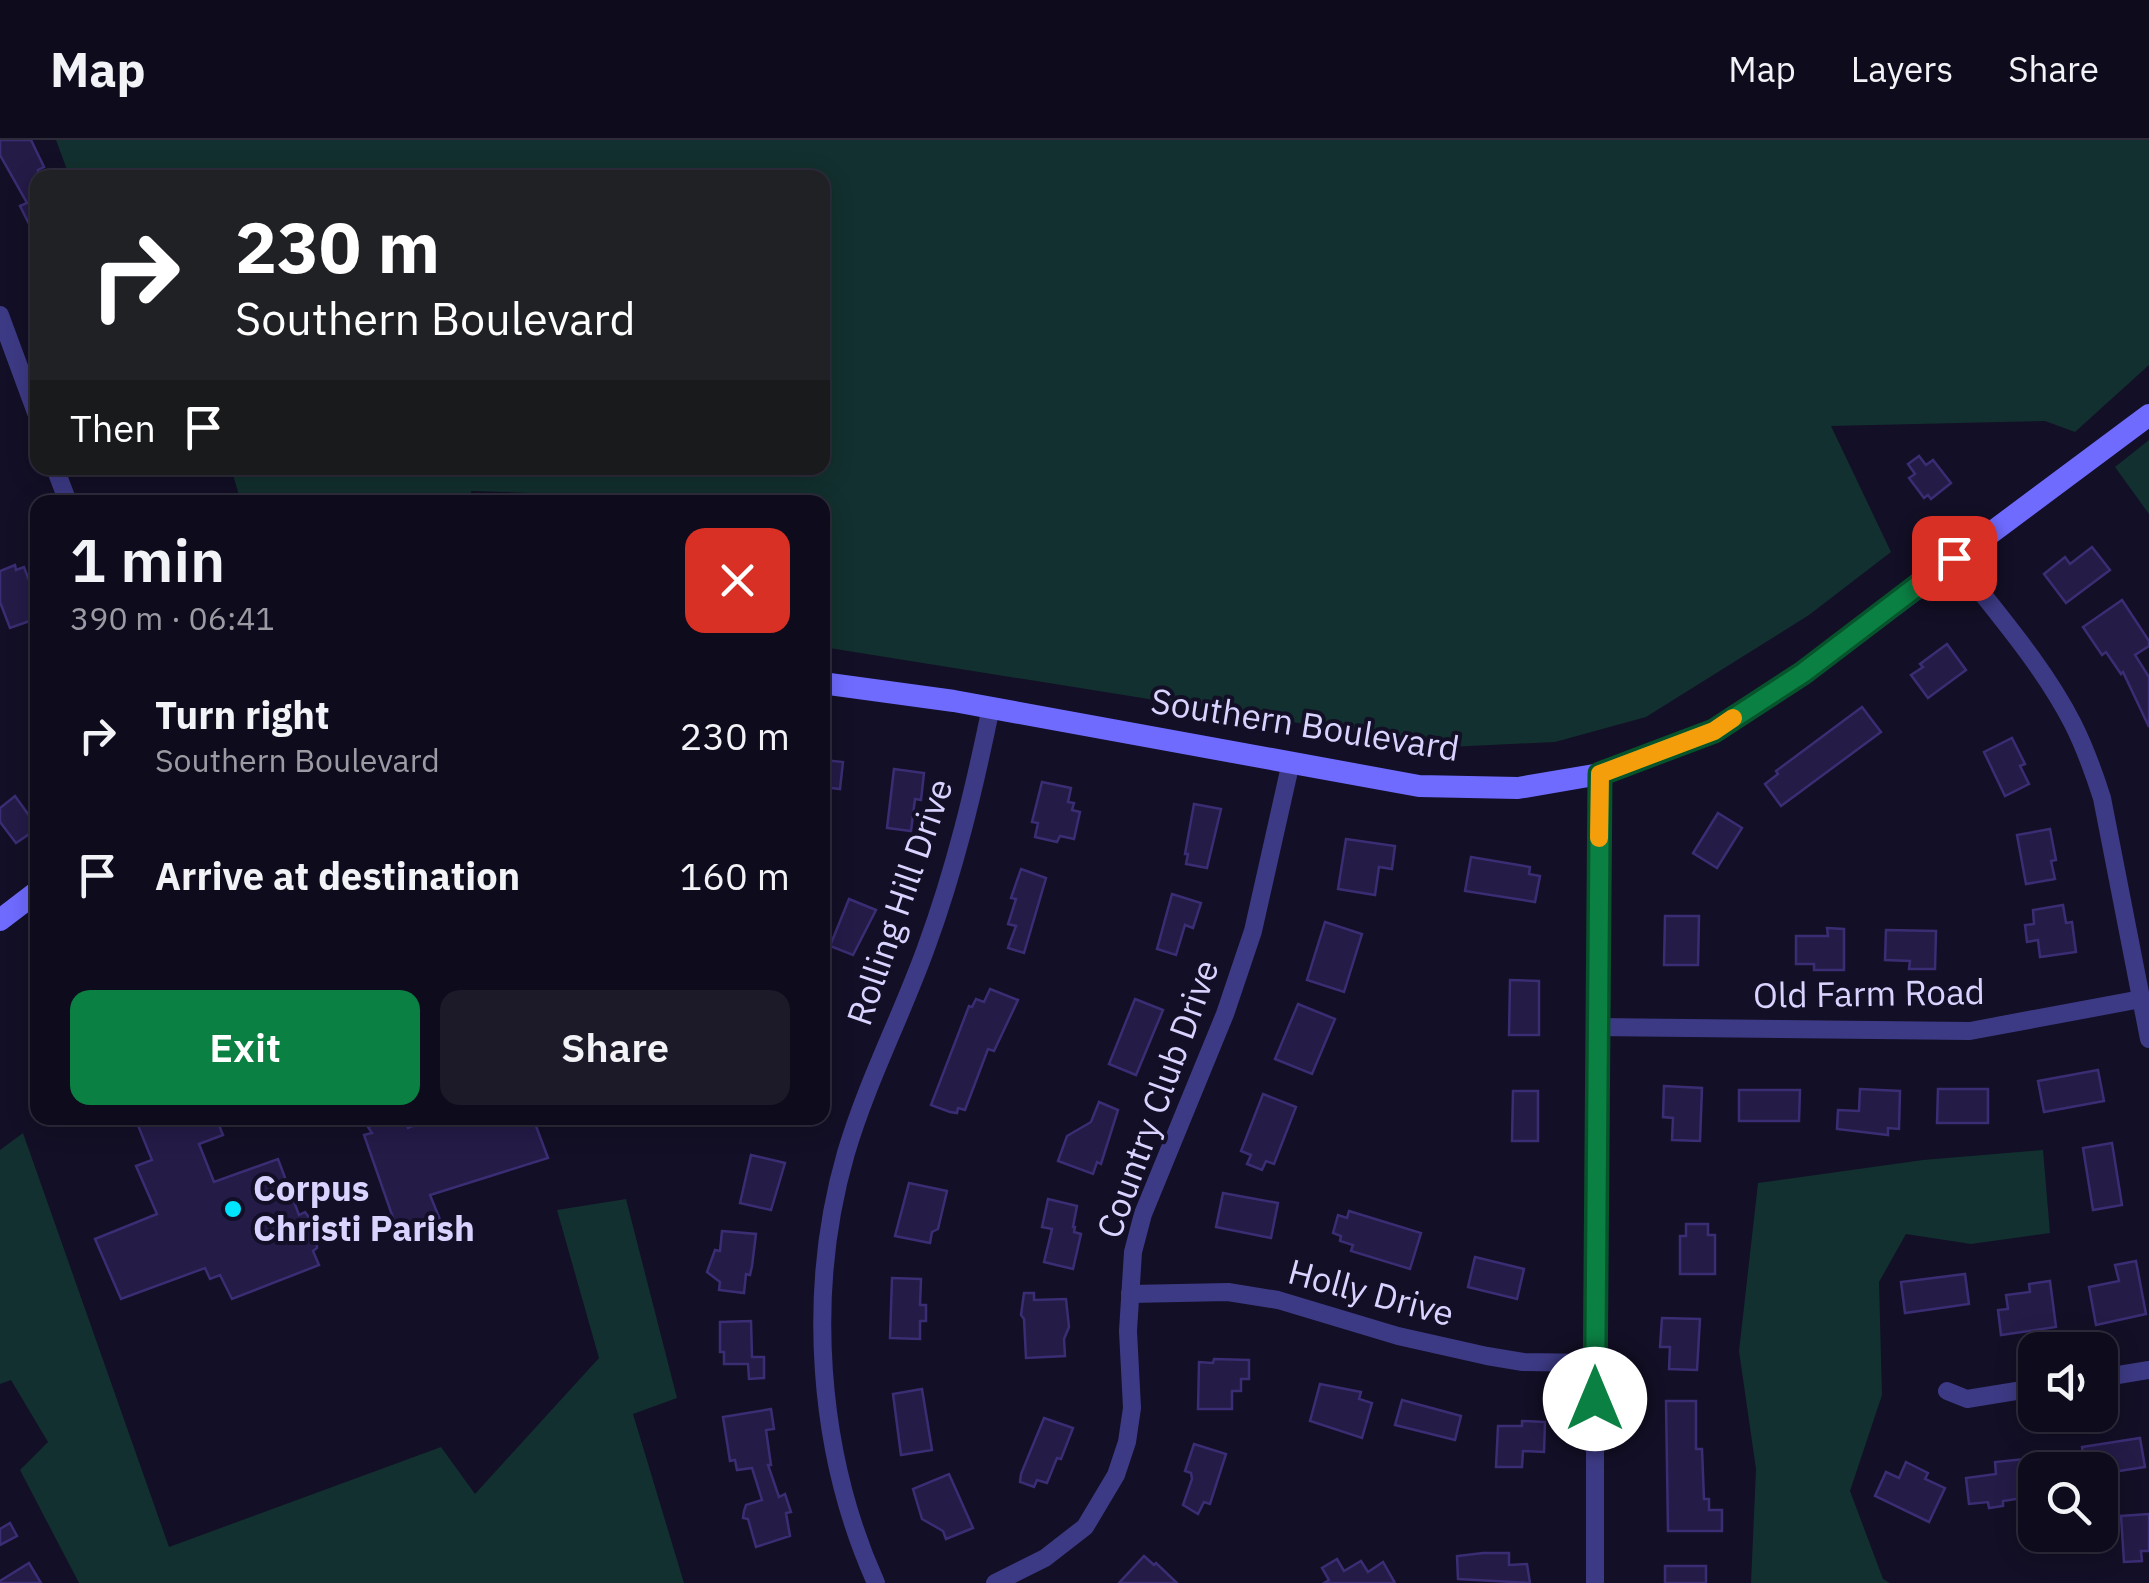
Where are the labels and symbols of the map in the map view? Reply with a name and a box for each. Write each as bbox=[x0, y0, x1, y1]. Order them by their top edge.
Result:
pin bbox=[1912, 516, 1997, 601]
street label: Southern Boulevard bbox=[1148, 677, 1463, 771]
street label: Rolling Hill Drive bbox=[835, 772, 963, 1031]
street label: Country Club Drive bbox=[1085, 953, 1229, 1244]
street label: Old Farm Road bbox=[1753, 968, 1985, 1018]
place label: Corpus Christi Parish bbox=[253, 1165, 475, 1251]
marker: Corpus Christi Parish bbox=[222, 1198, 244, 1220]
street label: Holly Drive bbox=[1283, 1248, 1459, 1336]
position arrow bbox=[1543, 1347, 1647, 1451]

